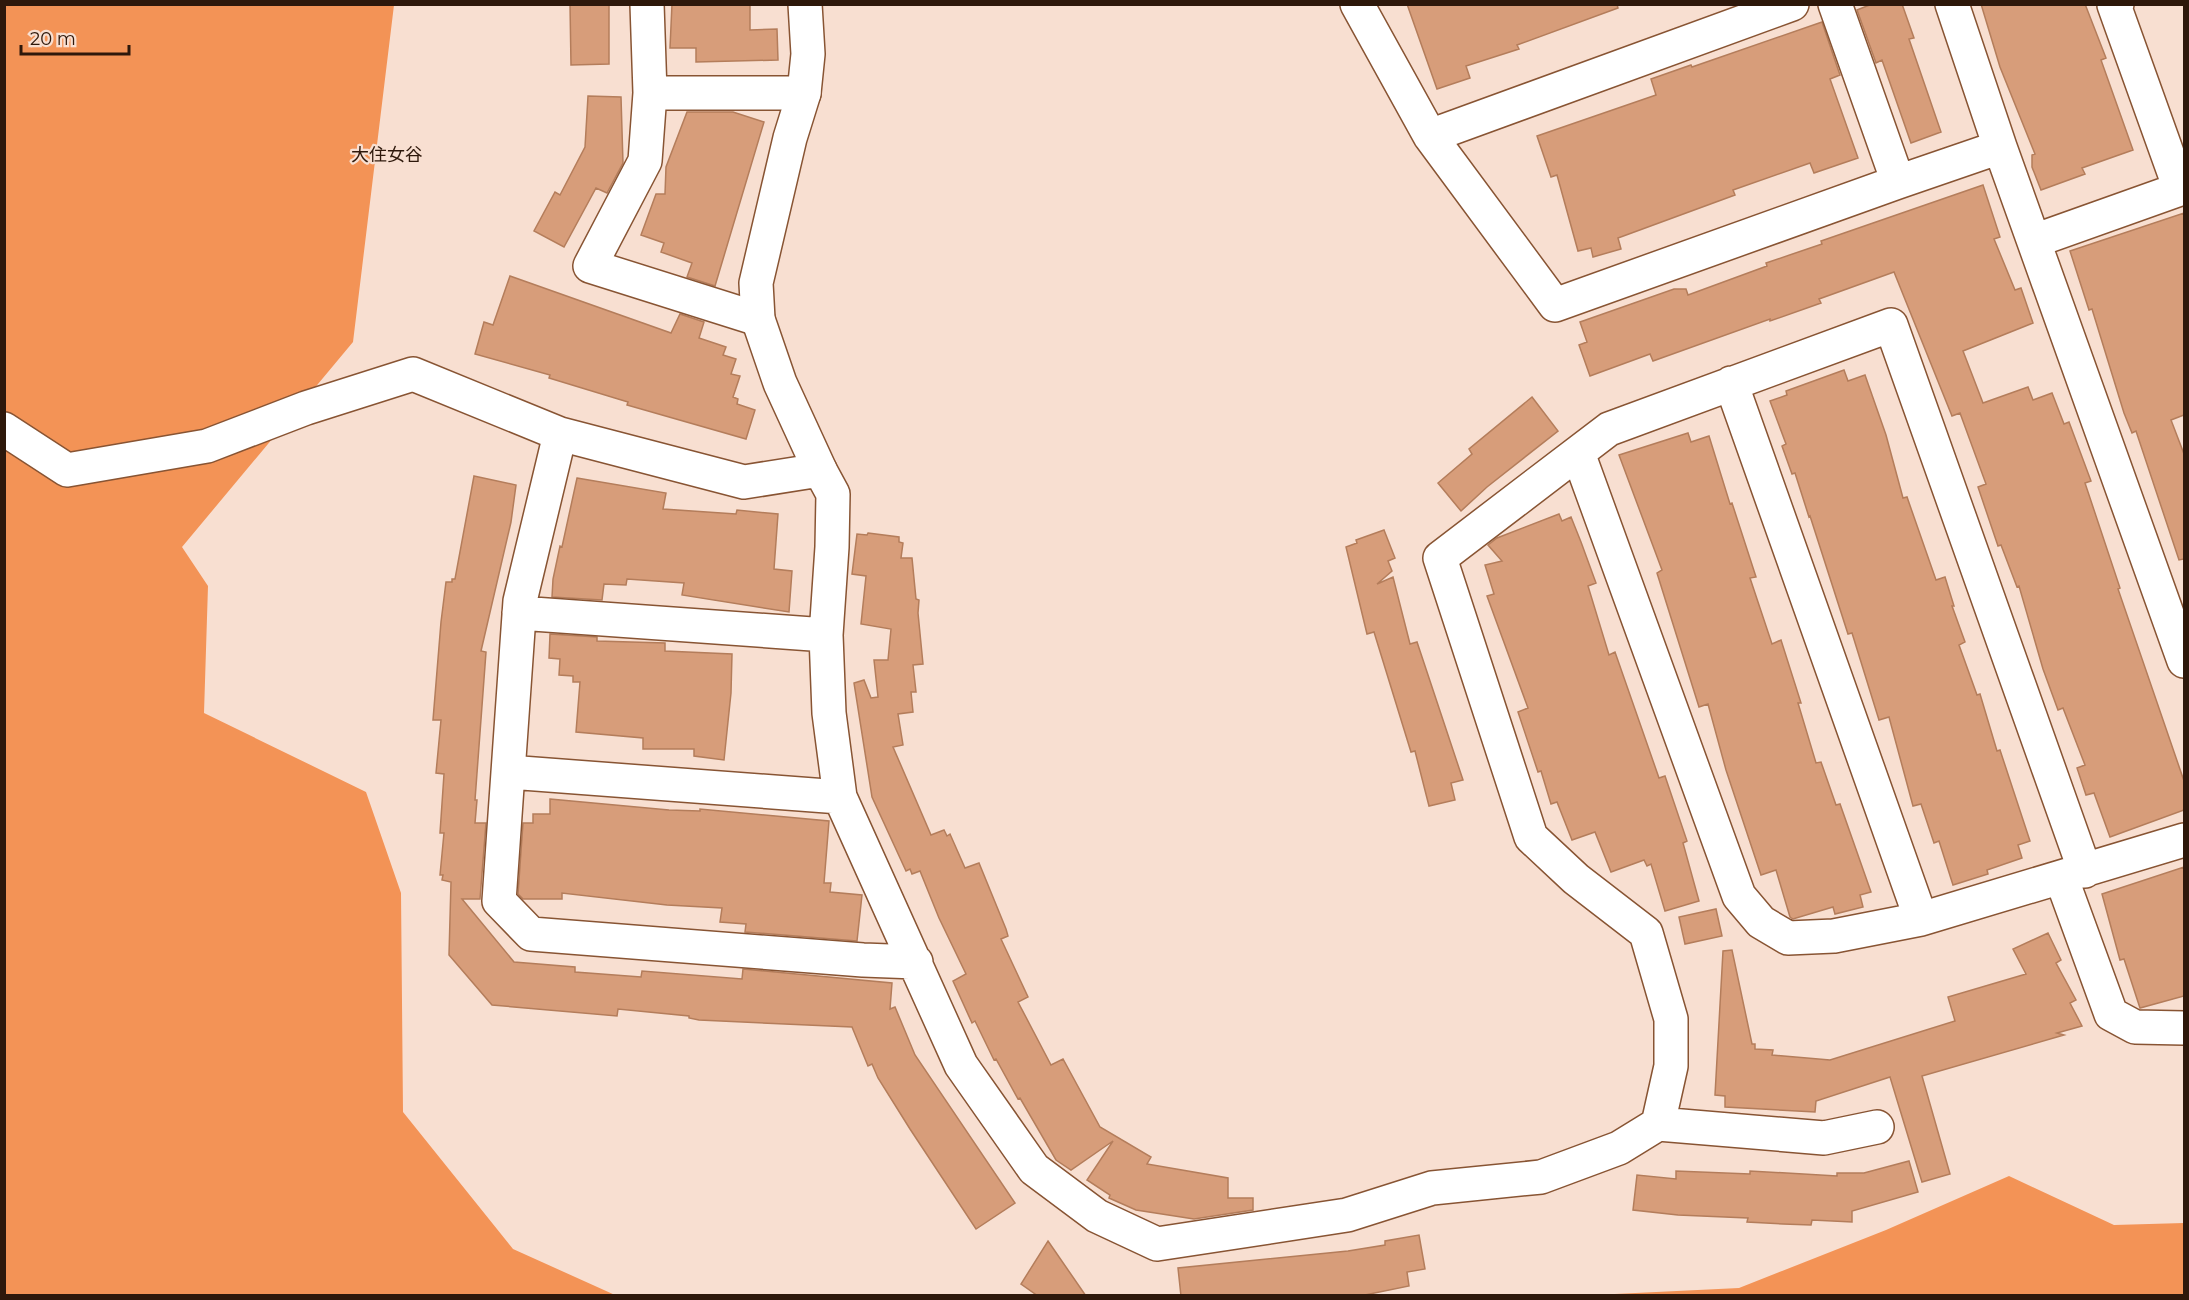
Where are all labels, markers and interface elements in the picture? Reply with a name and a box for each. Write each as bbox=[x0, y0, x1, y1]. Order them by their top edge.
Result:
scale bar bbox=[21, 18, 129, 56]
text: 20 m bbox=[30, 28, 76, 50]
district label: 大住女谷 bbox=[351, 144, 423, 166]

